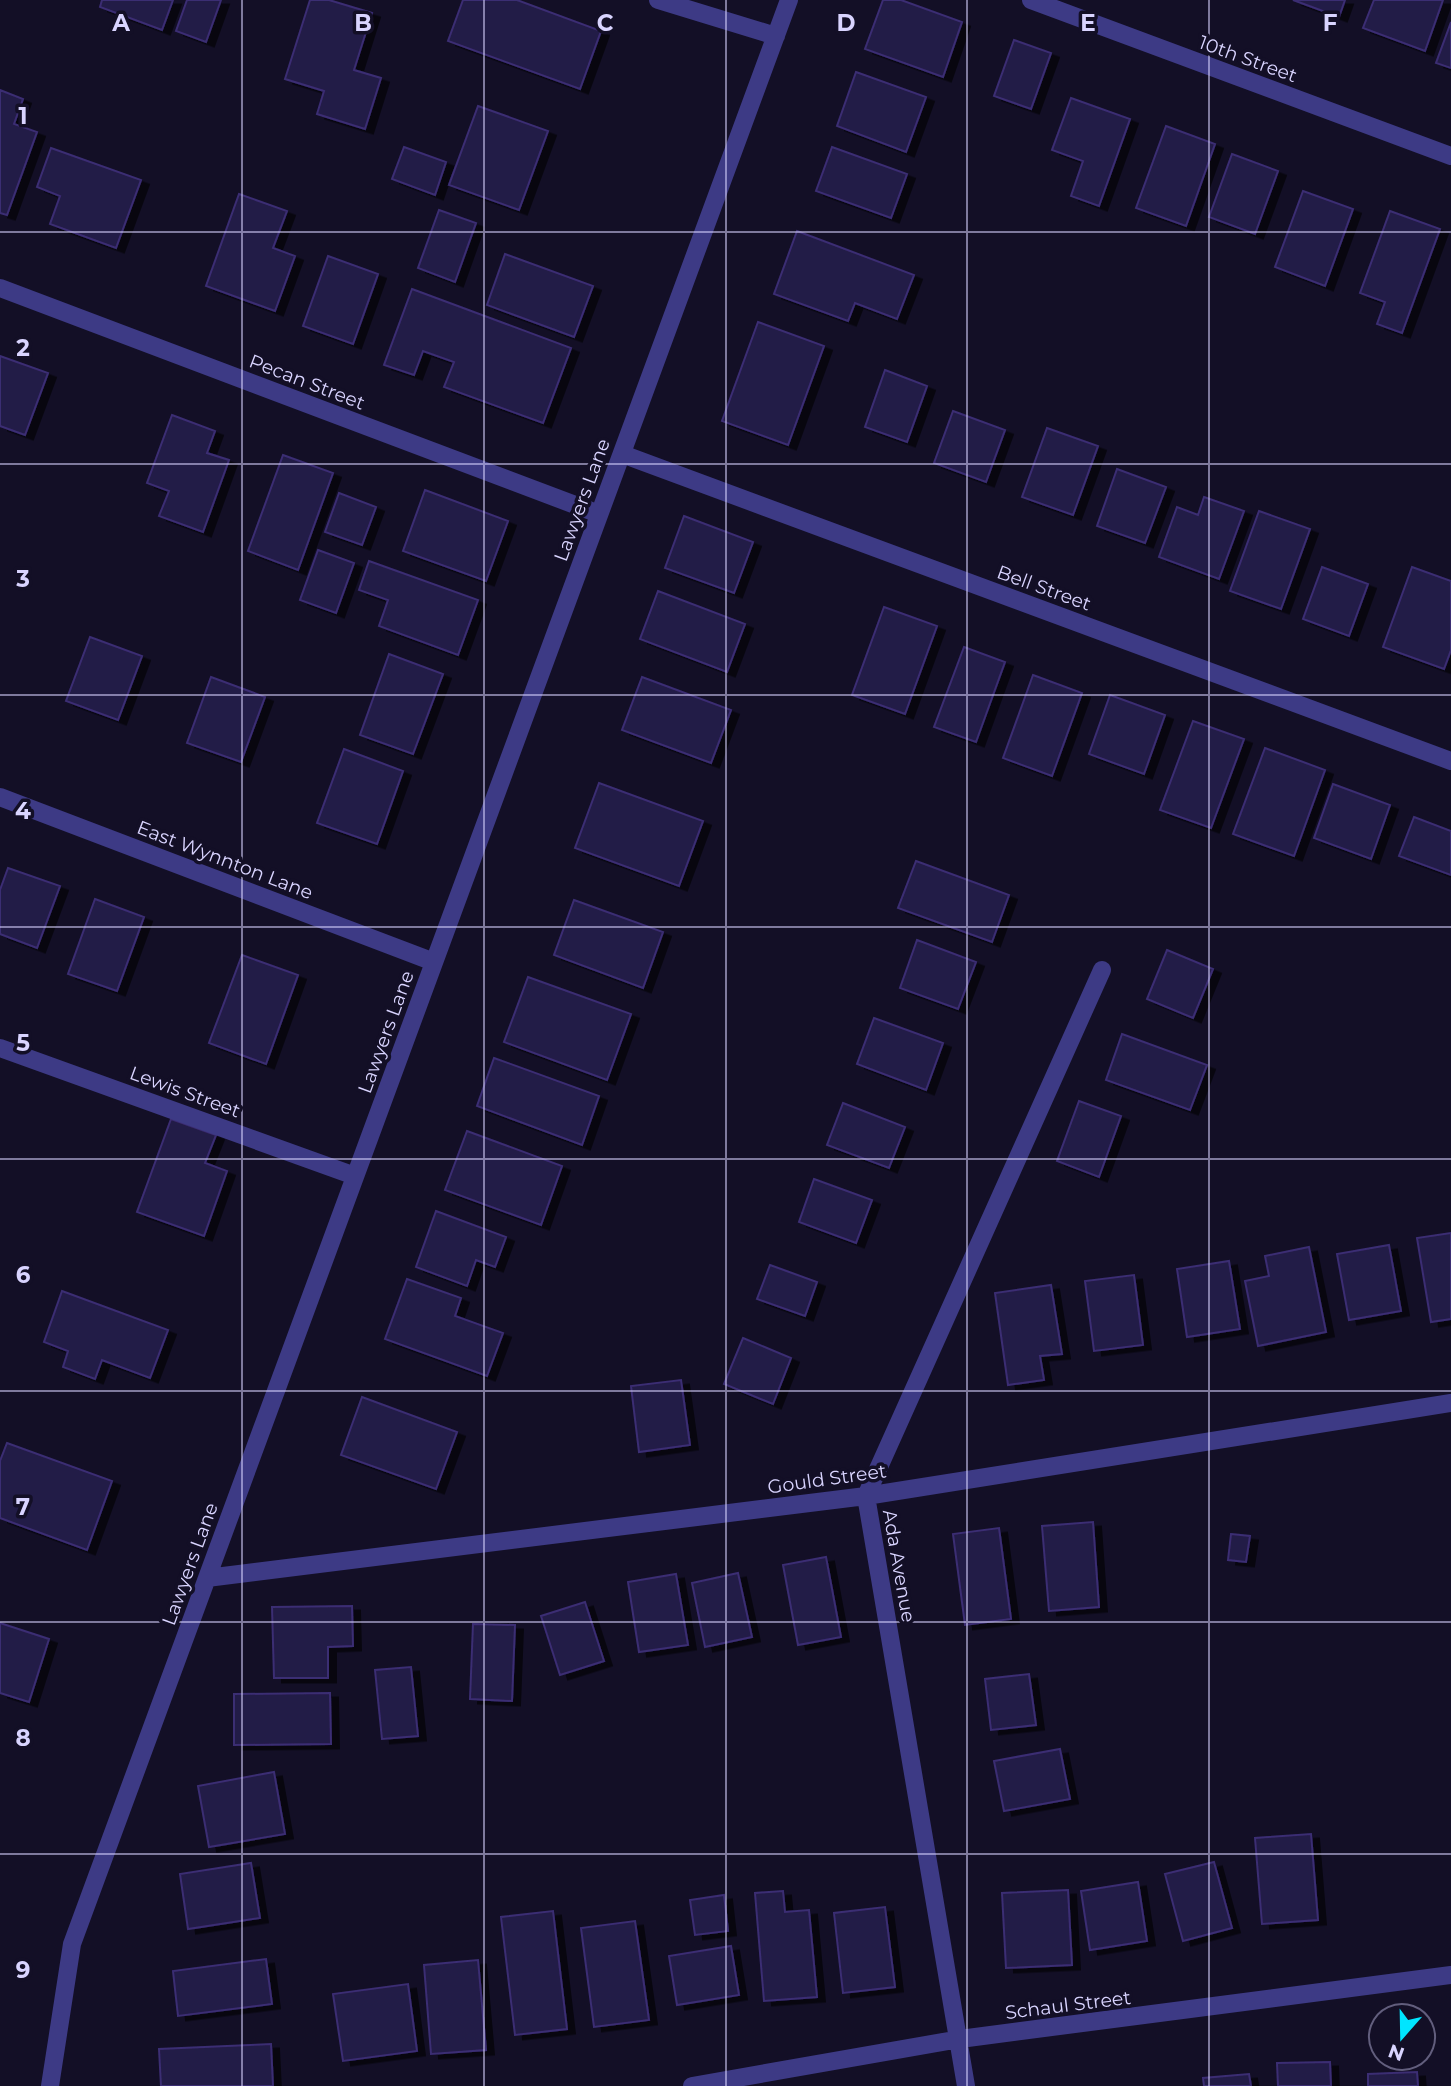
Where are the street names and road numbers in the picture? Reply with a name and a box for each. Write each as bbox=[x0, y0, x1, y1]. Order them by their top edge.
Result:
street label: 10th Street bbox=[1196, 31, 1300, 87]
street label: Pecan Street bbox=[246, 349, 368, 415]
street label: Lawyers Lane bbox=[549, 436, 615, 564]
street label: Bell Street bbox=[994, 560, 1094, 616]
street label: East Wynnton Lane bbox=[134, 816, 316, 904]
street label: Lawyers Lane bbox=[353, 968, 419, 1096]
street label: Lewis Street bbox=[127, 1061, 244, 1123]
street label: Gould Street bbox=[766, 1459, 888, 1499]
street label: Lawyers Lane bbox=[157, 1500, 223, 1628]
street label: Ada Avenue bbox=[878, 1508, 920, 1624]
street label: Schaul Street bbox=[1004, 1986, 1133, 2024]

